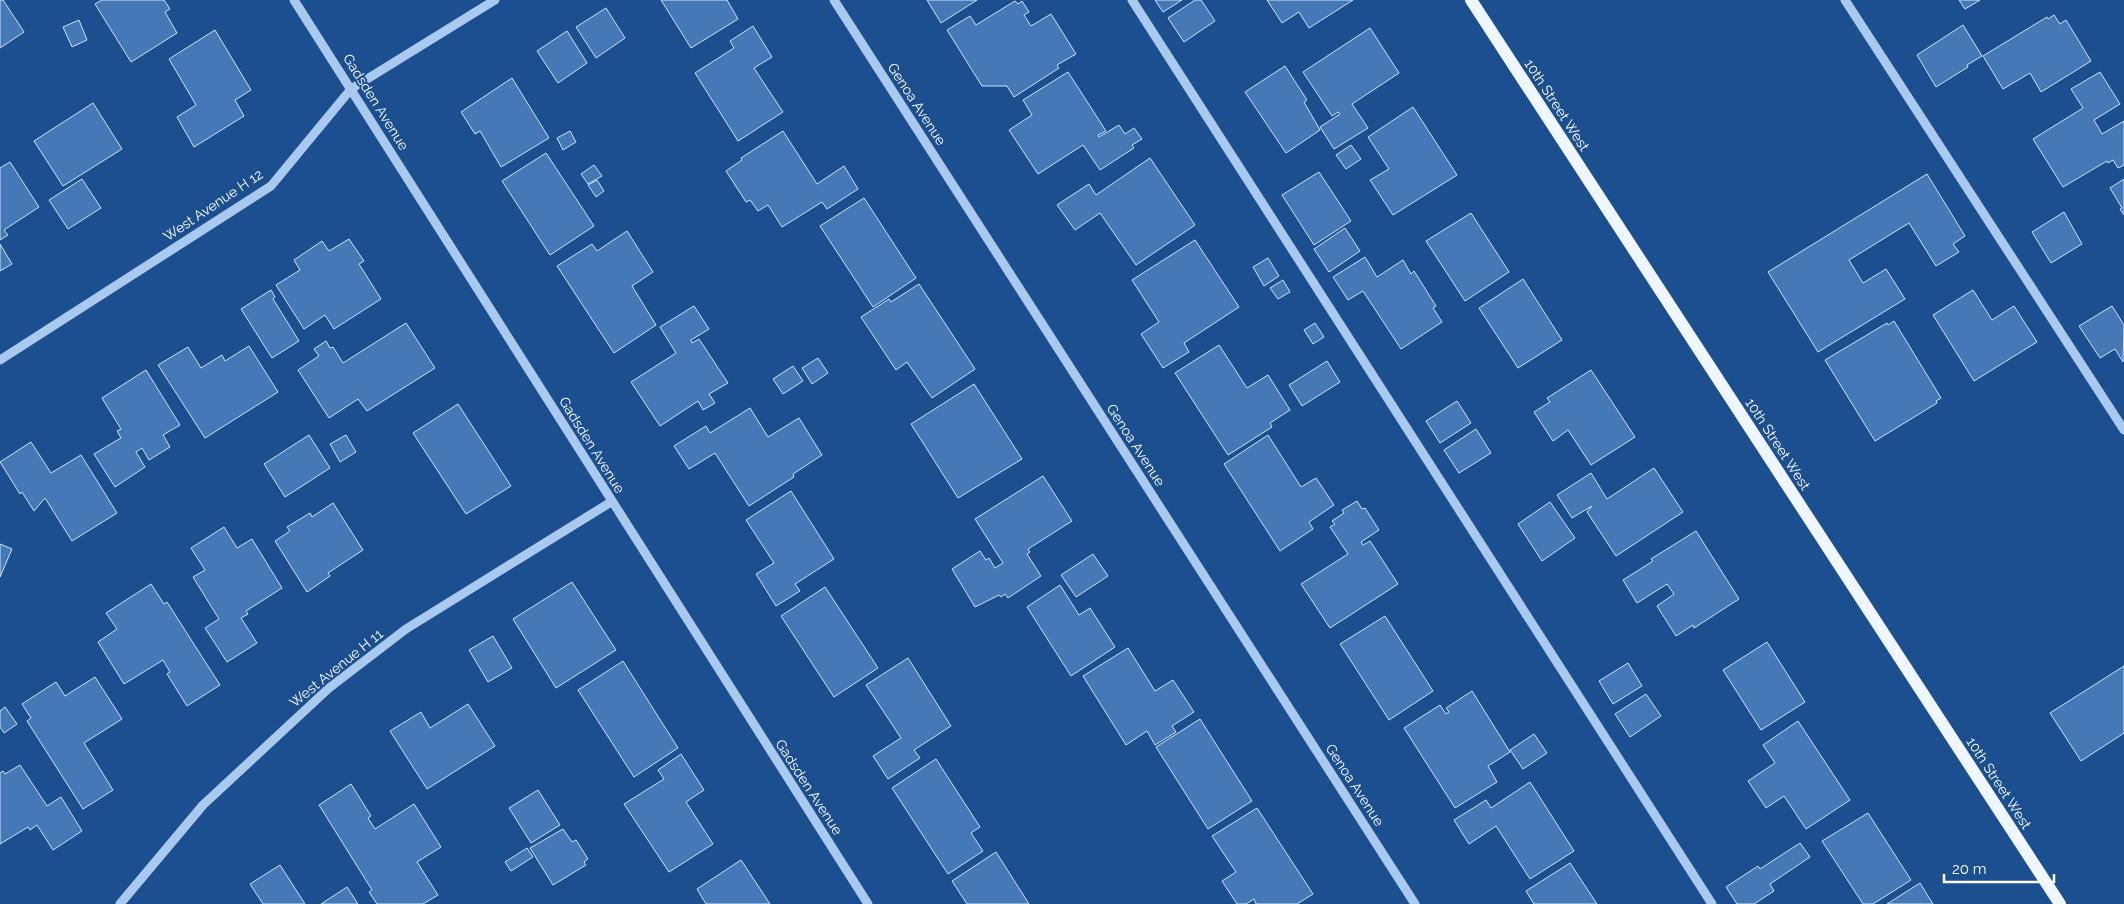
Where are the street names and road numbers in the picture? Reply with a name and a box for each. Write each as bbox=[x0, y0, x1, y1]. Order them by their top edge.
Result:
street label: Gadsden Avenue bbox=[340, 51, 412, 153]
street label: 10th Street West bbox=[1521, 56, 1593, 154]
street label: Genoa Avenue bbox=[885, 60, 949, 148]
street label: West Avenue H 12 bbox=[160, 166, 266, 244]
street label: Gadsden Avenue bbox=[556, 394, 628, 496]
street label: 10th Street West bbox=[1742, 395, 1814, 493]
street label: Genoa Avenue bbox=[1104, 401, 1168, 489]
street label: West Avenue H 11 bbox=[286, 626, 386, 710]
street label: 10th Street West bbox=[1963, 734, 2035, 832]
street label: Gadsden Avenue bbox=[772, 736, 846, 838]
street label: Genoa Avenue bbox=[1323, 741, 1387, 829]

